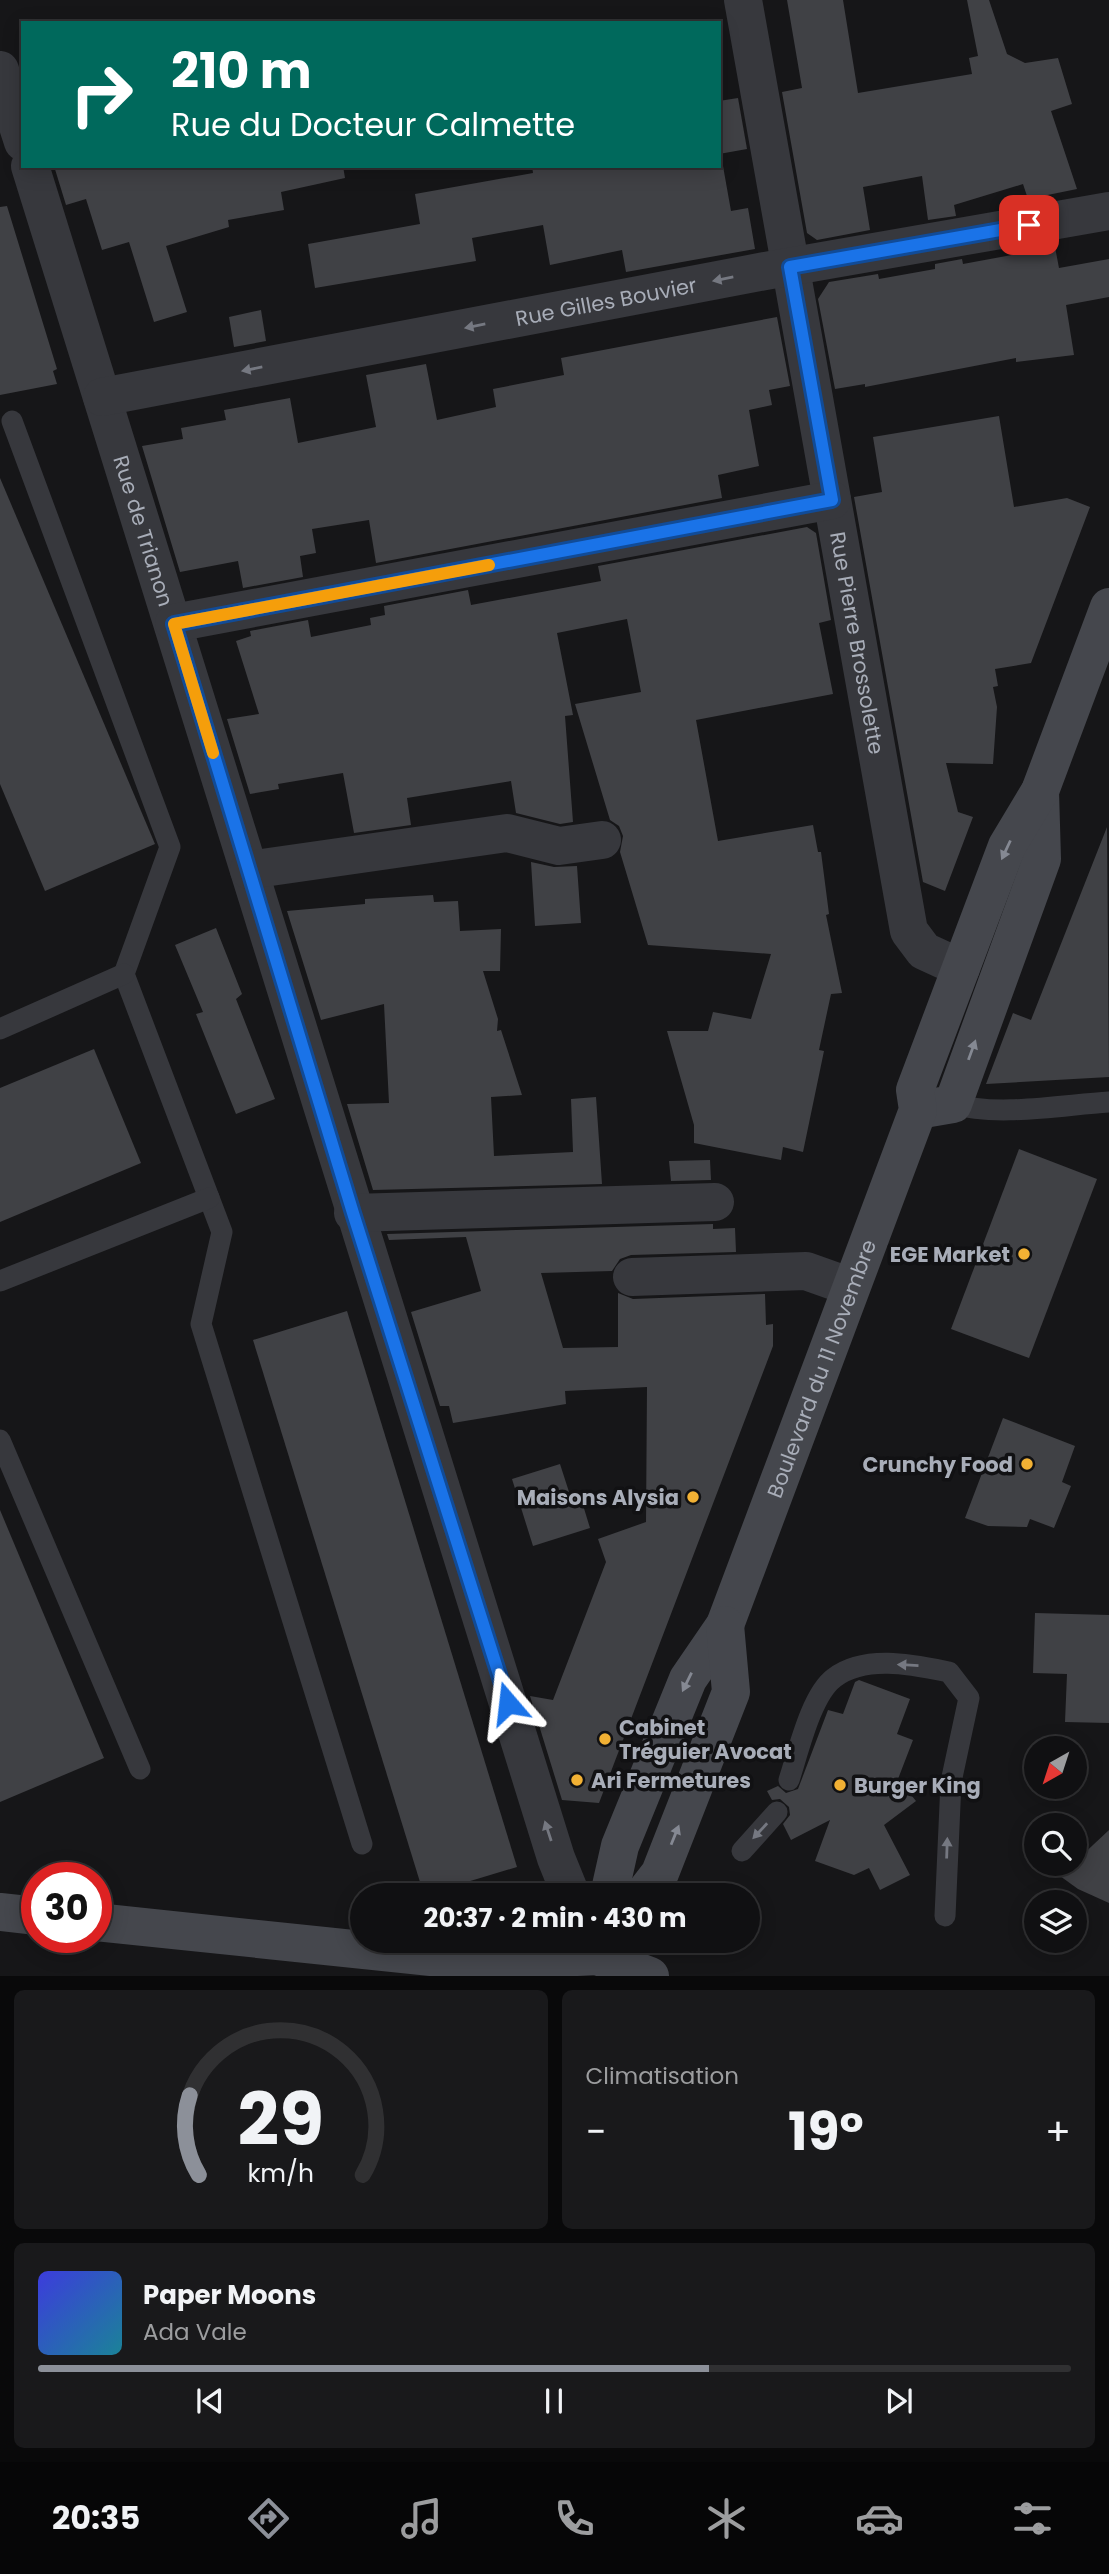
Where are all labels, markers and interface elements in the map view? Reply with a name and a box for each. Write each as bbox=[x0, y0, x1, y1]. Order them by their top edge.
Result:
text: 210 m bbox=[171, 37, 312, 105]
icon: right bbox=[56, 49, 147, 140]
text: Rue du Docteur Calmette bbox=[171, 102, 575, 147]
pin bbox=[999, 195, 1059, 255]
icon: arrive bbox=[1010, 206, 1048, 244]
street label: Rue Gilles Bouvier bbox=[513, 270, 699, 333]
one-way arrow bbox=[712, 274, 734, 285]
one-way arrow bbox=[464, 321, 486, 332]
one-way arrow bbox=[241, 363, 263, 374]
street label: Rue de Trianon bbox=[107, 452, 181, 610]
street label: Rue Pierre Brossolette bbox=[824, 529, 892, 756]
one-way arrow bbox=[1000, 840, 1011, 861]
one-way arrow bbox=[967, 1040, 978, 1061]
street label: Boulevard du 11 Novembre bbox=[760, 1235, 883, 1502]
place label: EGE Market bbox=[890, 1240, 1010, 1269]
marker: EGE Market bbox=[1016, 1246, 1032, 1262]
place label: Crunchy Food bbox=[863, 1450, 1013, 1479]
marker: Crunchy Food bbox=[1019, 1456, 1035, 1472]
place label: Maisons Alysia bbox=[517, 1483, 679, 1512]
marker: Maisons Alysia bbox=[685, 1489, 701, 1505]
one-way arrow bbox=[896, 1659, 918, 1670]
position arrow bbox=[471, 1666, 545, 1740]
one-way arrow bbox=[682, 1672, 693, 1692]
place label: Cabinet Tréguier Avocat bbox=[619, 1713, 792, 1766]
marker: Cabinet Tréguier Avocat bbox=[597, 1731, 613, 1747]
north arrow bbox=[1024, 1736, 1087, 1799]
map controls bbox=[1024, 1736, 1087, 1953]
place label: Ari Fermetures bbox=[591, 1766, 751, 1795]
place label: Burger King bbox=[854, 1771, 981, 1800]
marker: Ari Fermetures bbox=[569, 1772, 585, 1788]
marker: Burger King bbox=[832, 1777, 848, 1793]
button: search bbox=[1024, 1813, 1087, 1876]
one-way arrow bbox=[542, 1820, 553, 1841]
one-way arrow bbox=[752, 1822, 768, 1839]
one-way arrow bbox=[669, 1825, 680, 1846]
one-way arrow bbox=[941, 1837, 953, 1859]
speed limit sign: 30 bbox=[21, 1862, 112, 1953]
button: layers bbox=[1024, 1890, 1087, 1953]
text: 20:37 · 2 min · 430 m bbox=[424, 1900, 686, 1936]
text: Climatisation bbox=[586, 2060, 739, 2092]
text: 29 bbox=[238, 2070, 324, 2171]
text: 19° bbox=[788, 2095, 864, 2168]
text: − bbox=[586, 2105, 606, 2158]
text: + bbox=[1045, 2105, 1071, 2158]
text: km/h bbox=[247, 2156, 314, 2191]
text: Paper Moons bbox=[143, 2277, 316, 2313]
text: Ada Vale bbox=[143, 2316, 247, 2348]
icon: previous bbox=[191, 2382, 229, 2420]
icon: pause bbox=[535, 2382, 573, 2420]
icon: next bbox=[880, 2382, 918, 2420]
icon: directions bbox=[244, 2494, 293, 2543]
icon: music bbox=[397, 2494, 446, 2543]
icon: phone bbox=[550, 2494, 599, 2543]
icon: climate bbox=[702, 2494, 751, 2543]
icon: car bbox=[855, 2494, 904, 2543]
icon: filters bbox=[1008, 2494, 1057, 2543]
text: 20:35 bbox=[52, 2495, 140, 2540]

